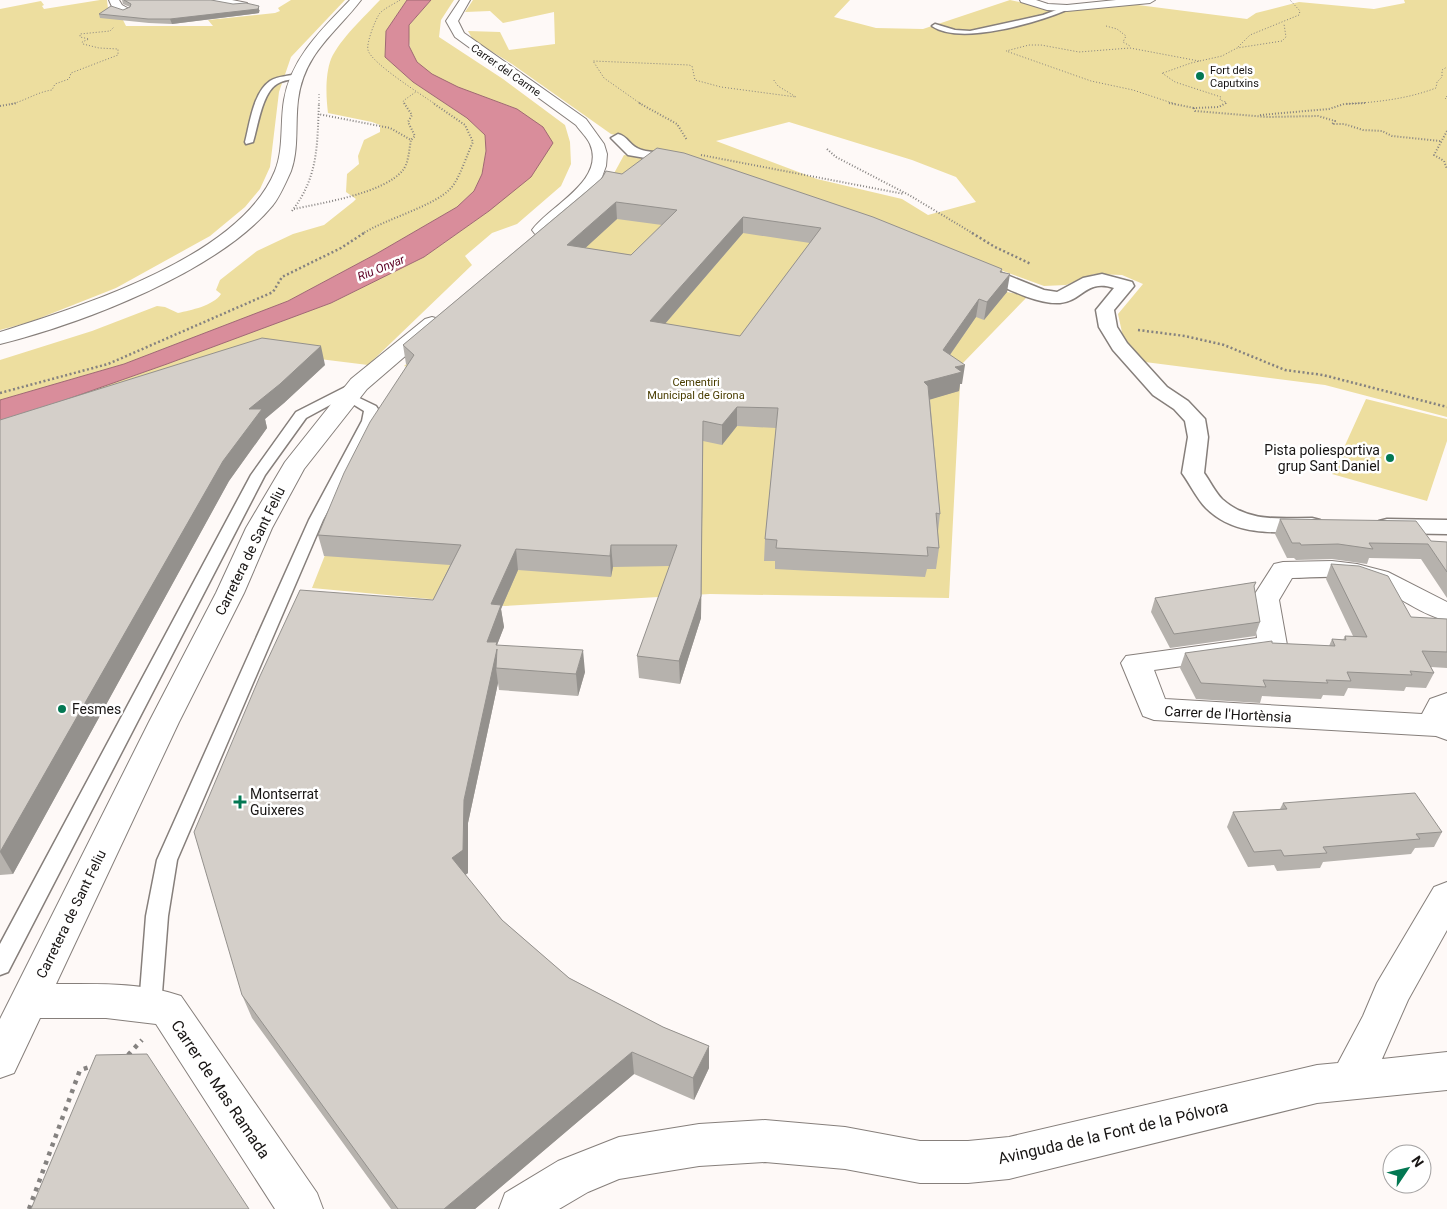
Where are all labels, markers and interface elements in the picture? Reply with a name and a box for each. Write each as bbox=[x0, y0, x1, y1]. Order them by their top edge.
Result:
street label: Carrer del Carme bbox=[468, 41, 543, 100]
place label: Fort dels Caputxins bbox=[1210, 64, 1259, 90]
marker: Fort dels Caputxins bbox=[1194, 70, 1206, 82]
water label: Riu Onyar bbox=[355, 252, 408, 284]
park label: Cementiri Municipal de Girona bbox=[647, 376, 745, 402]
place label: Pista poliesportiva grup Sant Daniel bbox=[1264, 442, 1380, 474]
marker: Pista poliesportiva grup Sant Daniel bbox=[1384, 452, 1396, 464]
street label: Carretera de Sant Feliu bbox=[212, 484, 288, 618]
place label: Fesmes bbox=[72, 701, 121, 717]
marker: Fesmes bbox=[56, 703, 68, 715]
street label: Carrer de l'Hortènsia bbox=[1164, 703, 1292, 725]
place label: Montserrat Guixeres bbox=[250, 786, 319, 818]
marker: Montserrat Guixeres bbox=[234, 796, 246, 808]
street label: Carretera de Sant Feliu bbox=[33, 847, 109, 981]
street label: Carrer de Mas Ramada bbox=[167, 1016, 274, 1162]
street label: Avinguda de la Font de la Pólvora bbox=[996, 1097, 1230, 1168]
north arrow bbox=[1382, 1144, 1432, 1194]
text: N bbox=[1408, 1153, 1427, 1170]

